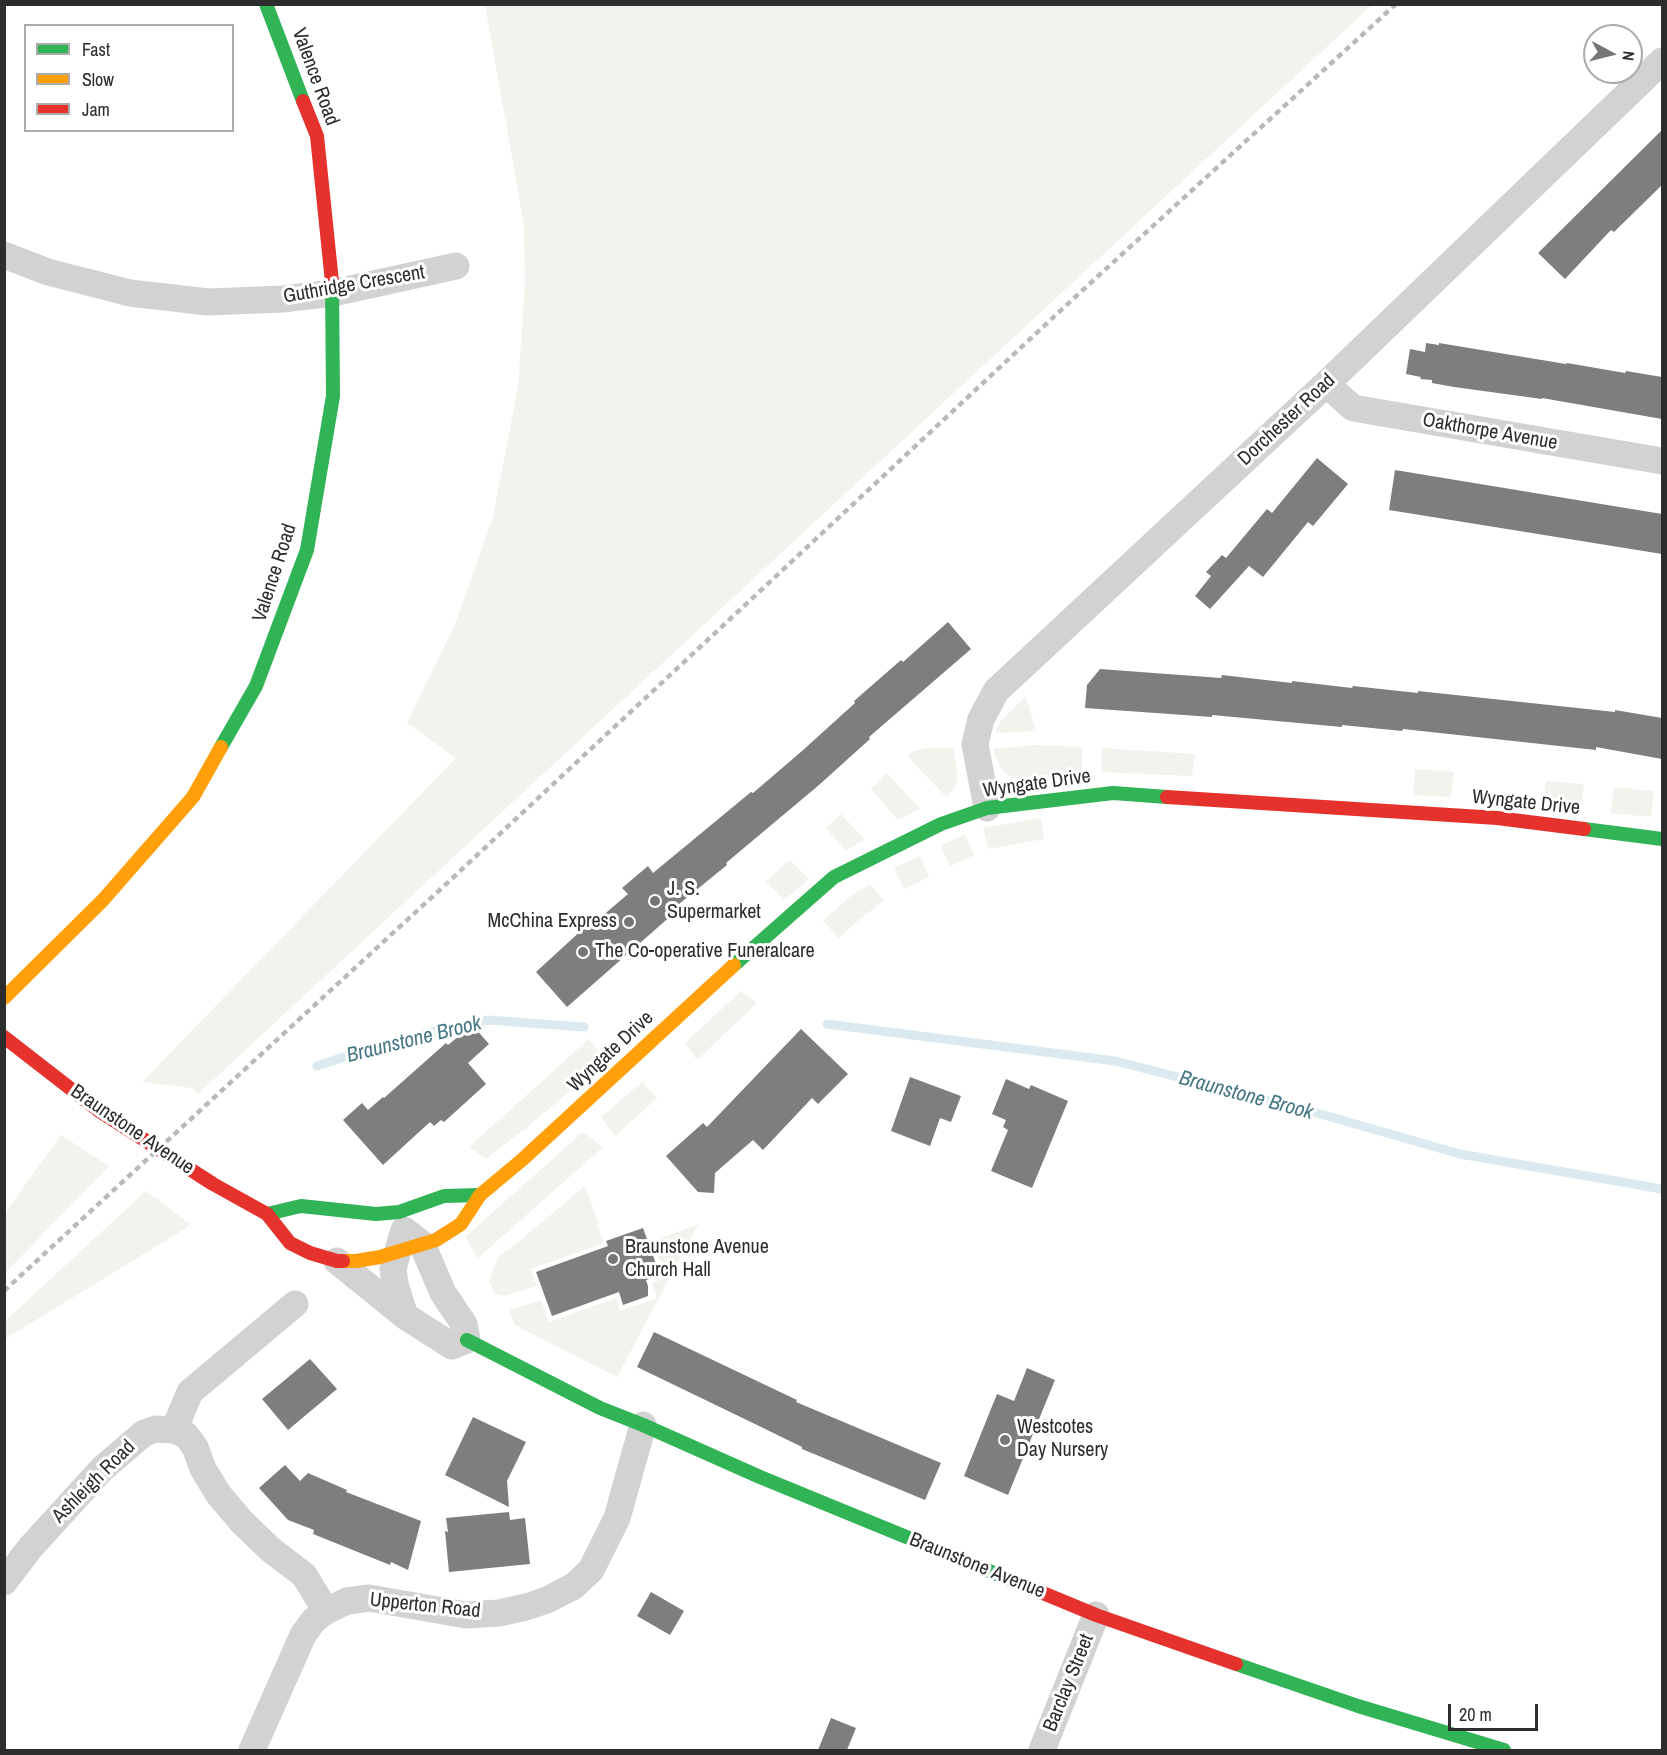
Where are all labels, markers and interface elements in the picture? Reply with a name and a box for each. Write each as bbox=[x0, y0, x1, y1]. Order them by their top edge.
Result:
legend bbox=[24, 24, 234, 132]
north arrow bbox=[1583, 24, 1643, 84]
street label: Valence Road bbox=[286, 25, 344, 129]
text: Fast bbox=[82, 37, 110, 62]
text: N bbox=[1617, 50, 1640, 62]
text: Slow bbox=[82, 67, 114, 92]
text: Jam bbox=[82, 97, 110, 122]
street label: Guthridge Crescent bbox=[281, 261, 427, 309]
street label: Dorchester Road bbox=[1233, 369, 1341, 471]
street label: Oakthorpe Avenue bbox=[1421, 408, 1559, 456]
street label: Valence Road bbox=[248, 521, 302, 625]
street label: Wyngate Drive bbox=[982, 765, 1092, 803]
street label: Wyngate Drive bbox=[1471, 785, 1581, 821]
place label: J. S. Supermarket bbox=[667, 878, 761, 925]
marker: J. S. Supermarket bbox=[648, 894, 662, 908]
place label: McChina Express bbox=[488, 910, 617, 934]
marker: McChina Express bbox=[622, 915, 636, 929]
place label: The Co-operative Funeralcare bbox=[595, 940, 815, 964]
marker: The Co-operative Funeralcare bbox=[576, 945, 590, 959]
street label: Wyngate Drive bbox=[563, 1006, 659, 1098]
water label: Braunstone Brook bbox=[344, 1011, 484, 1069]
water label: Braunstone Brook bbox=[1176, 1066, 1316, 1126]
street label: Braunstone Avenue bbox=[66, 1080, 198, 1180]
place label: Braunstone Avenue Church Hall bbox=[625, 1236, 769, 1283]
marker: Braunstone Avenue Church Hall bbox=[606, 1252, 620, 1266]
place label: Westcotes Day Nursery bbox=[1017, 1416, 1108, 1463]
marker: Westcotes Day Nursery bbox=[998, 1433, 1012, 1447]
street label: Ashleigh Road bbox=[47, 1435, 141, 1529]
street label: Braunstone Avenue bbox=[906, 1528, 1048, 1604]
street label: Upperton Road bbox=[368, 1588, 482, 1624]
street label: Barclay Street bbox=[1039, 1631, 1099, 1735]
scale bar bbox=[1451, 1692, 1541, 1730]
text: 20 m bbox=[1459, 1702, 1492, 1727]

